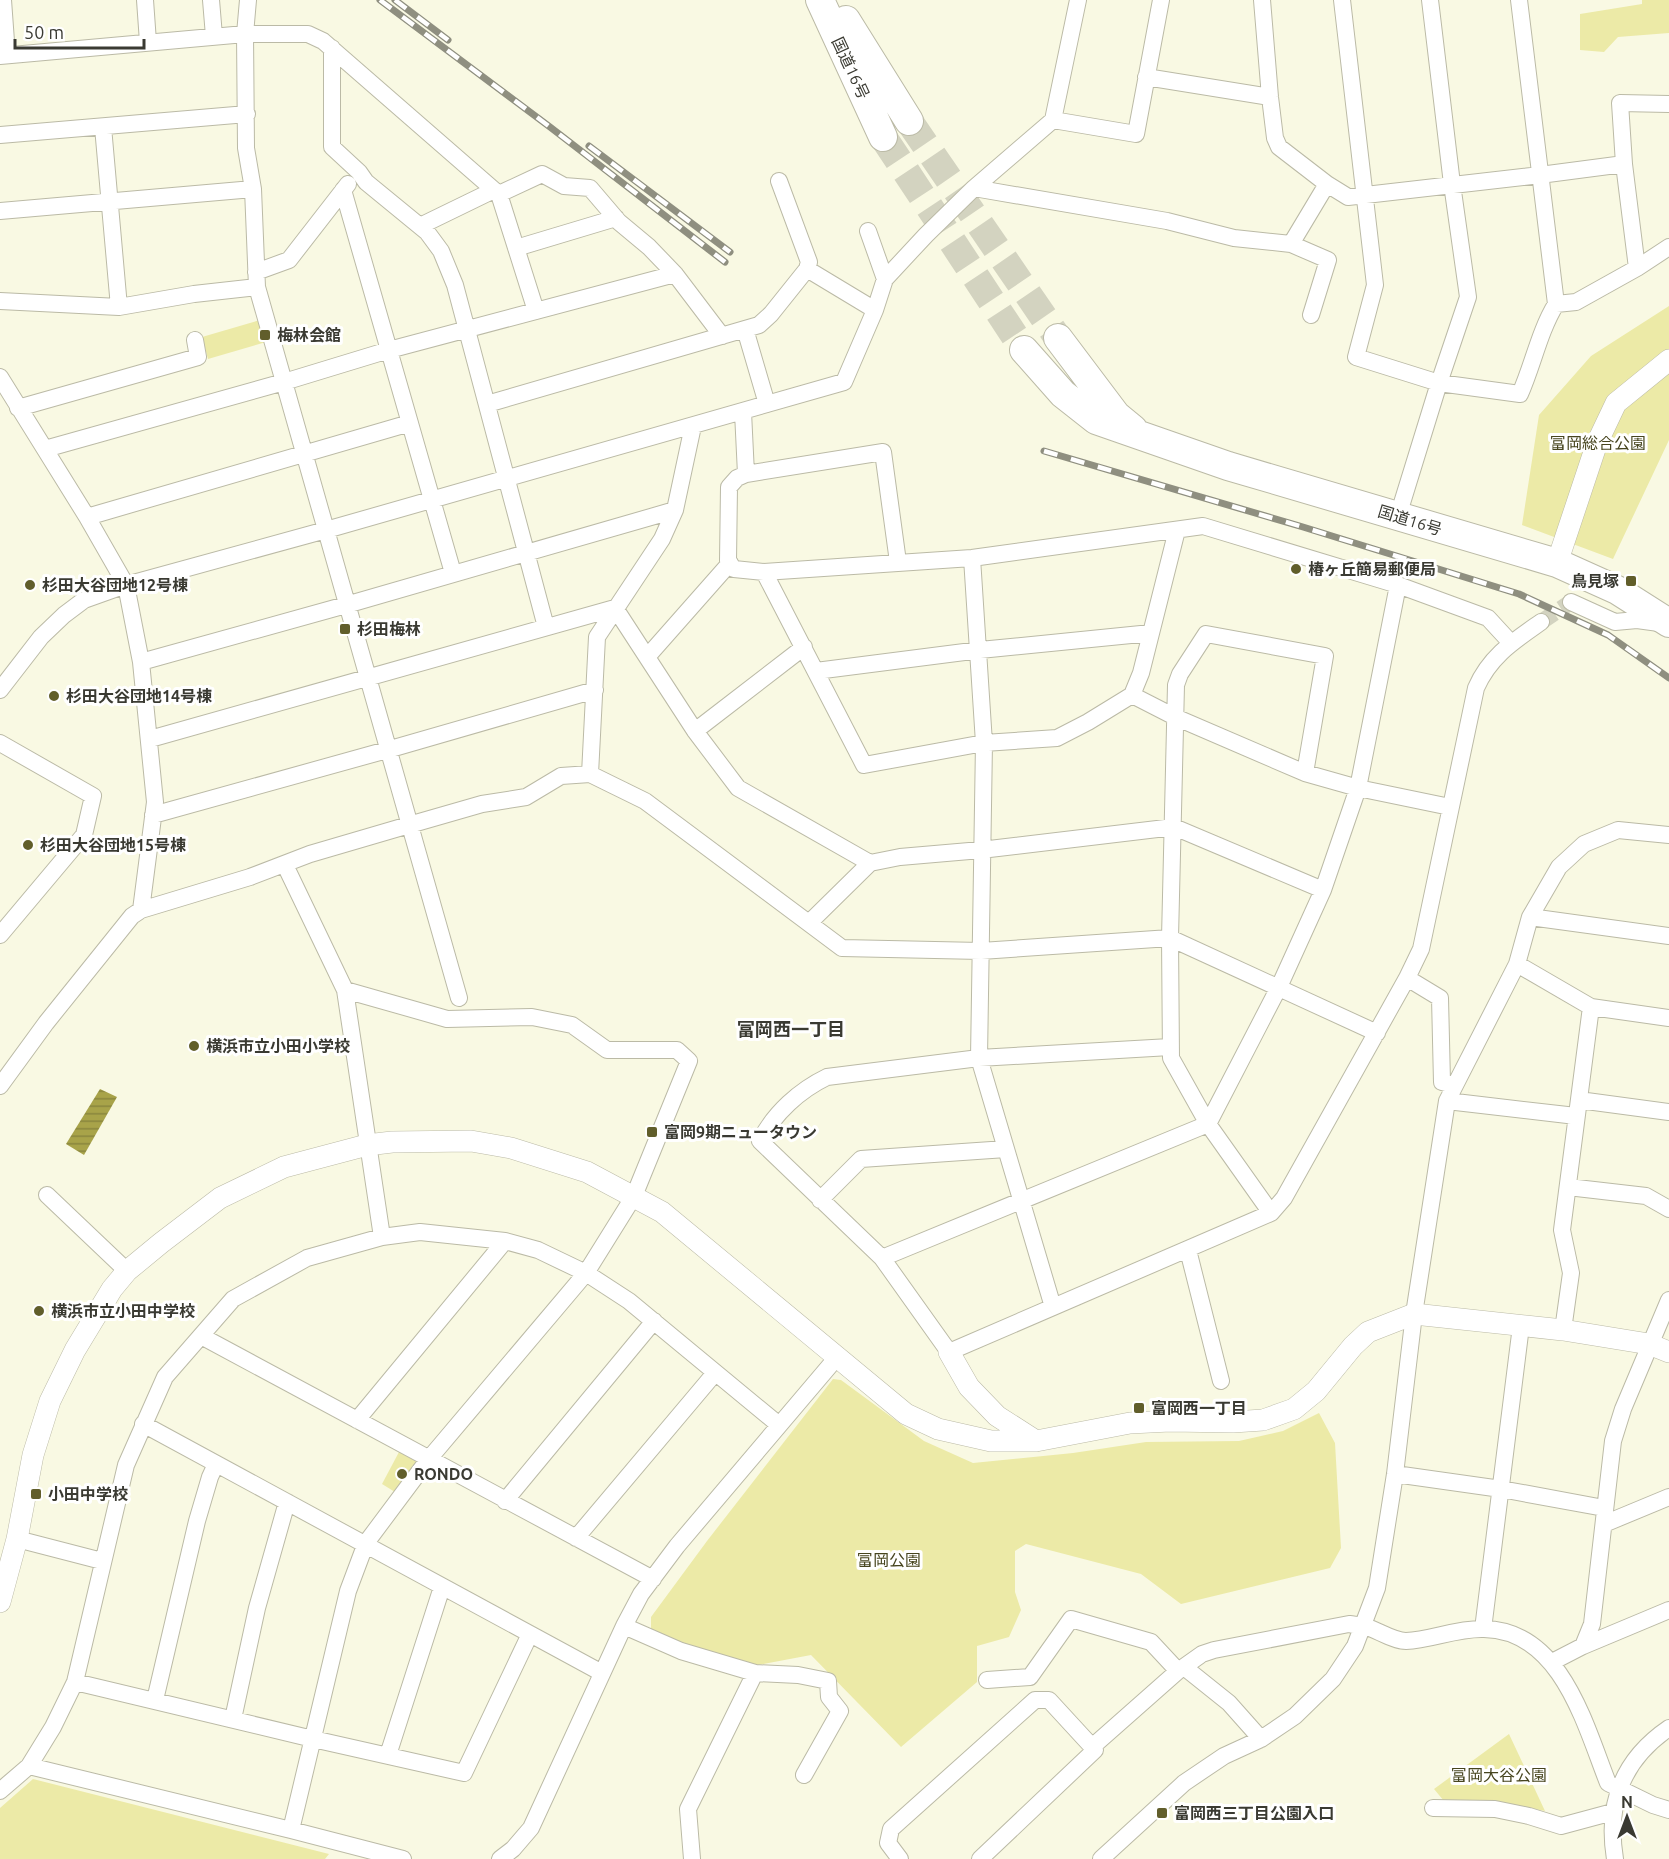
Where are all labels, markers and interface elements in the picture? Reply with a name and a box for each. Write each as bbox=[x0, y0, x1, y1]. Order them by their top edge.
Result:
scale bar bbox=[15, 12, 144, 50]
text: 50 m bbox=[24, 22, 64, 42]
street label: 国道16号 bbox=[829, 34, 873, 102]
place label: 梅林会館 bbox=[277, 326, 341, 344]
marker: 梅林会館 bbox=[258, 328, 272, 342]
park label: 富岡総合公園 bbox=[1550, 434, 1646, 452]
street label: 国道16号 bbox=[1376, 502, 1444, 538]
place label: 椿ヶ丘簡易郵便局 bbox=[1308, 560, 1436, 578]
marker: 椿ヶ丘簡易郵便局 bbox=[1289, 562, 1303, 576]
place label: 鳥見塚 bbox=[1571, 572, 1619, 590]
marker: 鳥見塚 bbox=[1624, 574, 1638, 588]
place label: 杉田大谷団地12号棟 bbox=[42, 576, 188, 594]
marker: 杉田大谷団地12号棟 bbox=[23, 578, 37, 592]
place label: 杉田梅林 bbox=[357, 620, 421, 638]
marker: 杉田梅林 bbox=[338, 622, 352, 636]
place label: 杉田大谷団地14号棟 bbox=[66, 687, 212, 705]
marker: 杉田大谷団地14号棟 bbox=[47, 689, 61, 703]
place label: 杉田大谷団地15号棟 bbox=[40, 836, 186, 854]
marker: 杉田大谷団地15号棟 bbox=[21, 838, 35, 852]
district label: 富岡西一丁目 bbox=[737, 1019, 845, 1039]
place label: 横浜市立小田小学校 bbox=[206, 1037, 350, 1055]
marker: 横浜市立小田小学校 bbox=[187, 1039, 201, 1053]
place label: 富岡9期ニュータウン bbox=[664, 1123, 817, 1141]
marker: 富岡9期ニュータウン bbox=[645, 1125, 659, 1139]
place label: 横浜市立小田中学校 bbox=[51, 1302, 195, 1320]
marker: 横浜市立小田中学校 bbox=[32, 1304, 46, 1318]
place label: 富岡西一丁目 bbox=[1151, 1399, 1247, 1417]
marker: 富岡西一丁目 bbox=[1132, 1401, 1146, 1415]
place label: RONDO bbox=[414, 1465, 473, 1483]
marker: RONDO bbox=[395, 1467, 409, 1481]
place label: 小田中学校 bbox=[48, 1485, 128, 1503]
marker: 小田中学校 bbox=[29, 1487, 43, 1501]
park label: 富岡公園 bbox=[857, 1551, 921, 1569]
park label: 富岡大谷公園 bbox=[1451, 1766, 1547, 1784]
north arrow bbox=[1597, 1787, 1657, 1847]
text: N bbox=[1621, 1793, 1633, 1811]
place label: 富岡西三丁目公園入口 bbox=[1174, 1804, 1334, 1822]
marker: 富岡西三丁目公園入口 bbox=[1155, 1806, 1169, 1820]

